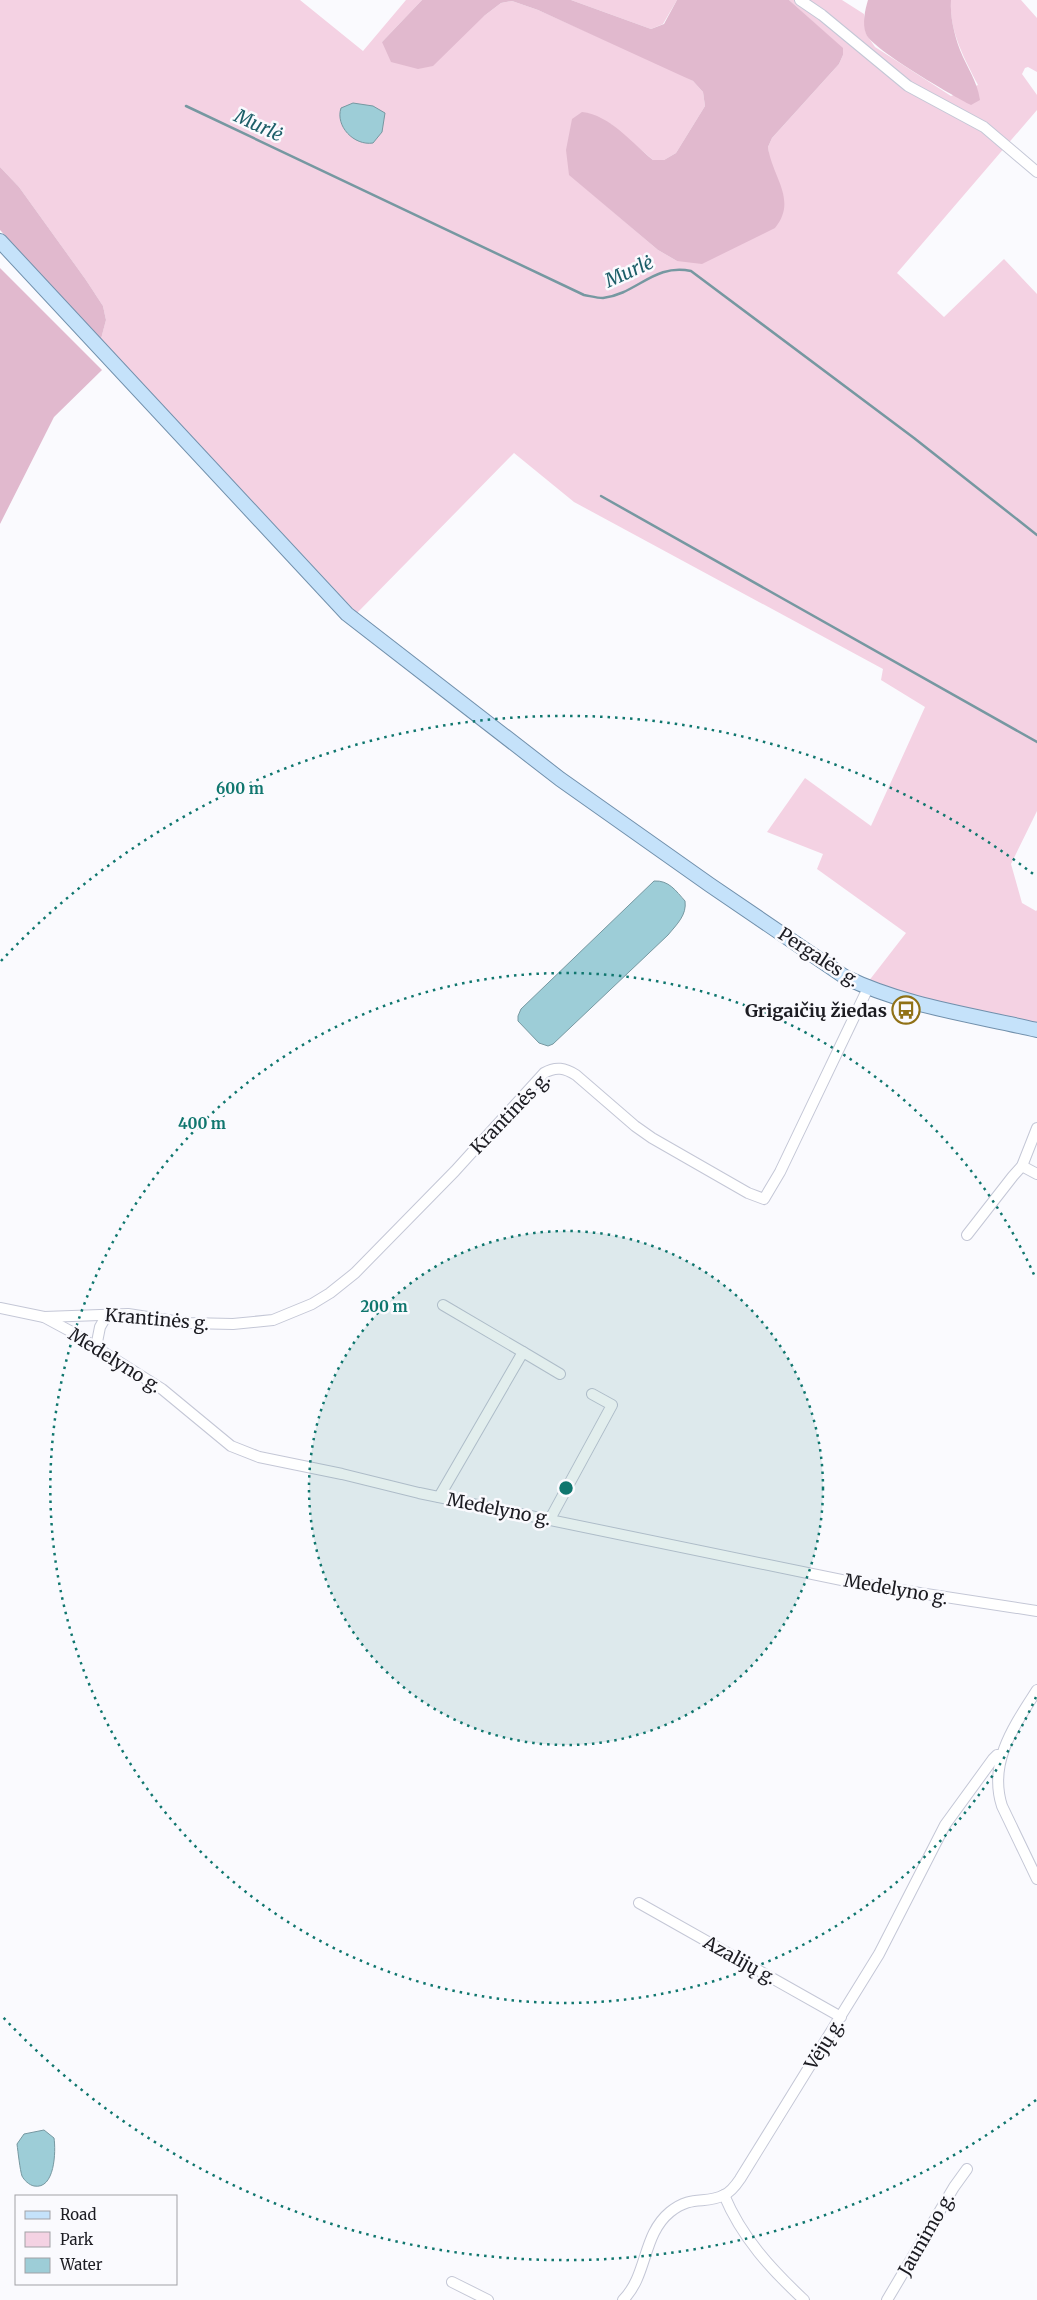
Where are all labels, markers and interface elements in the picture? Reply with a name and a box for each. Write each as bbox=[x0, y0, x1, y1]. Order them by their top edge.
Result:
water label: Murlė bbox=[230, 103, 287, 147]
water label: Murlė bbox=[600, 250, 657, 293]
text: 600 m bbox=[216, 779, 264, 798]
street label: Pergalės g. bbox=[774, 922, 864, 992]
bus stop icon: Grigaičių žiedas bbox=[891, 995, 921, 1025]
place label: Grigaičių žiedas bbox=[745, 999, 887, 1022]
street label: Krantinės g. bbox=[465, 1067, 555, 1159]
text: 400 m bbox=[178, 1114, 226, 1133]
text: 200 m bbox=[360, 1297, 408, 1316]
street label: Krantinės g. bbox=[104, 1303, 210, 1335]
street label: Medelyno g. bbox=[64, 1322, 166, 1398]
centre of rings bbox=[557, 1479, 575, 1497]
street label: Medelyno g. bbox=[445, 1488, 553, 1530]
street label: Medelyno g. bbox=[842, 1569, 950, 1609]
street label: Azalijų g. bbox=[699, 1930, 781, 1989]
street label: Vėjų g. bbox=[799, 2014, 849, 2075]
street label: Jaunimo g. bbox=[892, 2188, 959, 2281]
legend bbox=[15, 2195, 178, 2285]
text: Road bbox=[60, 2205, 96, 2224]
text: Park bbox=[60, 2230, 94, 2249]
text: Water bbox=[59, 2255, 103, 2274]

